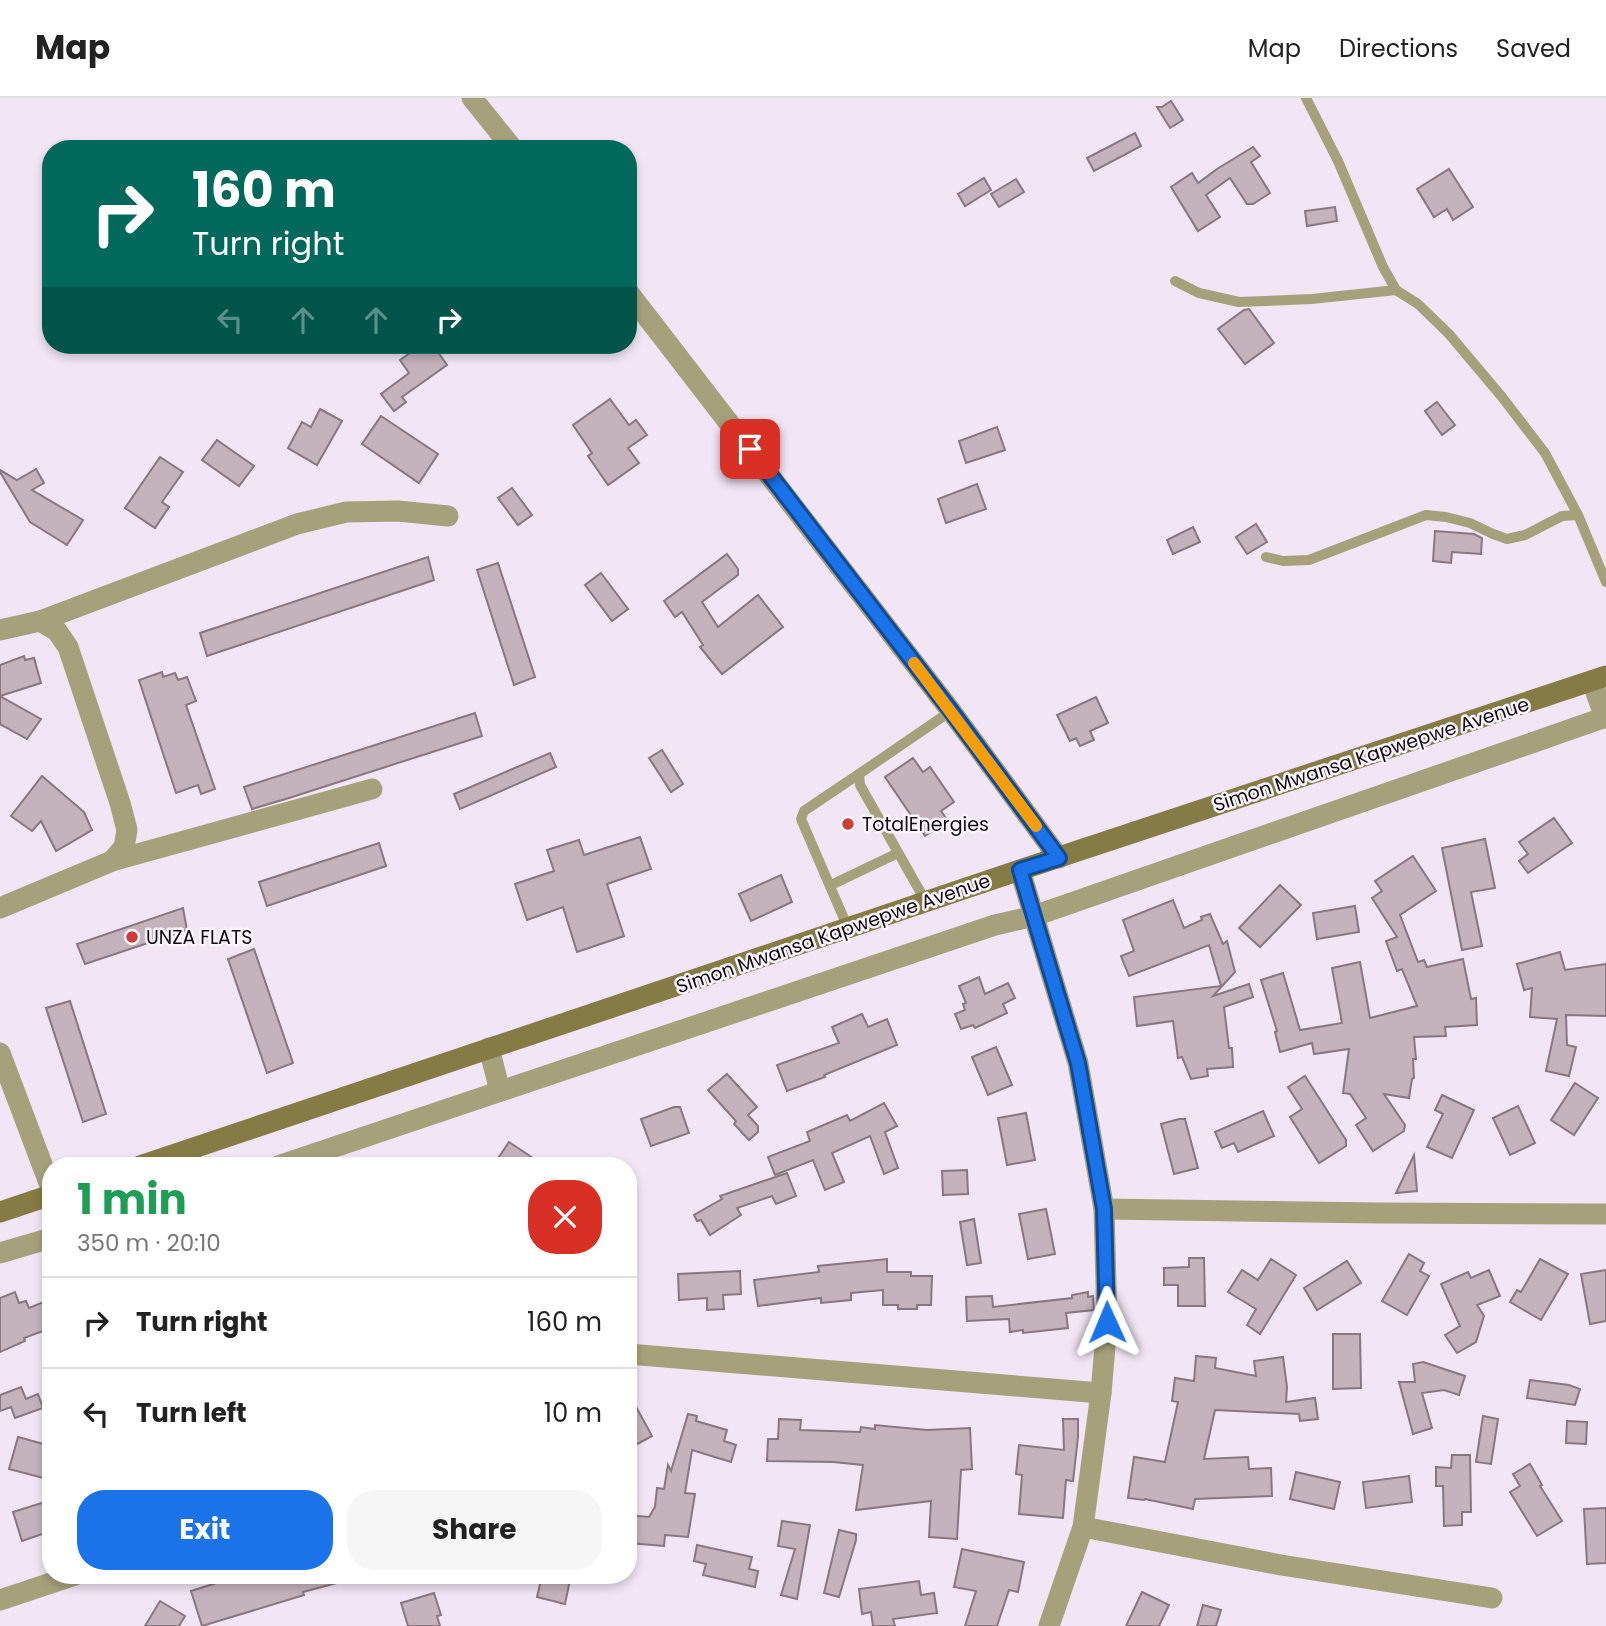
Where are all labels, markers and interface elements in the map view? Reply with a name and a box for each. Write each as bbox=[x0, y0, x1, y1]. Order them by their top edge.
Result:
text: Map bbox=[35, 24, 110, 71]
text: Map bbox=[1248, 32, 1301, 65]
text: Directions bbox=[1339, 32, 1458, 65]
text: Saved bbox=[1496, 32, 1571, 65]
text: 160 m bbox=[192, 156, 336, 224]
icon: right bbox=[77, 168, 168, 259]
text: Turn right bbox=[192, 221, 344, 266]
icon: left bbox=[211, 301, 249, 339]
icon: ahead bbox=[284, 301, 322, 339]
icon: ahead bbox=[357, 301, 395, 339]
icon: right bbox=[430, 301, 468, 339]
pin bbox=[720, 419, 780, 479]
icon: arrive bbox=[731, 430, 769, 468]
street label: Simon Mwansa Kapwepwe Avenue bbox=[1210, 691, 1533, 818]
place label: TotalEnergies bbox=[862, 811, 989, 838]
marker: TotalEnergies bbox=[840, 816, 856, 832]
street label: Simon Mwansa Kapwepwe Avenue bbox=[672, 867, 994, 1000]
place label: UNZA FLATS bbox=[146, 924, 252, 951]
marker: UNZA FLATS bbox=[124, 929, 140, 945]
text: 1 min bbox=[77, 1170, 187, 1229]
button: close bbox=[528, 1180, 602, 1254]
text: 350 m · 20:10 bbox=[77, 1227, 221, 1259]
position arrow bbox=[1070, 1285, 1144, 1359]
icon: right bbox=[77, 1304, 115, 1342]
text: Turn right bbox=[136, 1304, 268, 1340]
text: 160 m bbox=[527, 1304, 602, 1340]
icon: left bbox=[77, 1395, 115, 1433]
text: Turn left bbox=[136, 1395, 247, 1431]
text: 10 m bbox=[544, 1395, 602, 1431]
button: Exit bbox=[77, 1490, 333, 1570]
button: Share bbox=[347, 1490, 602, 1570]

